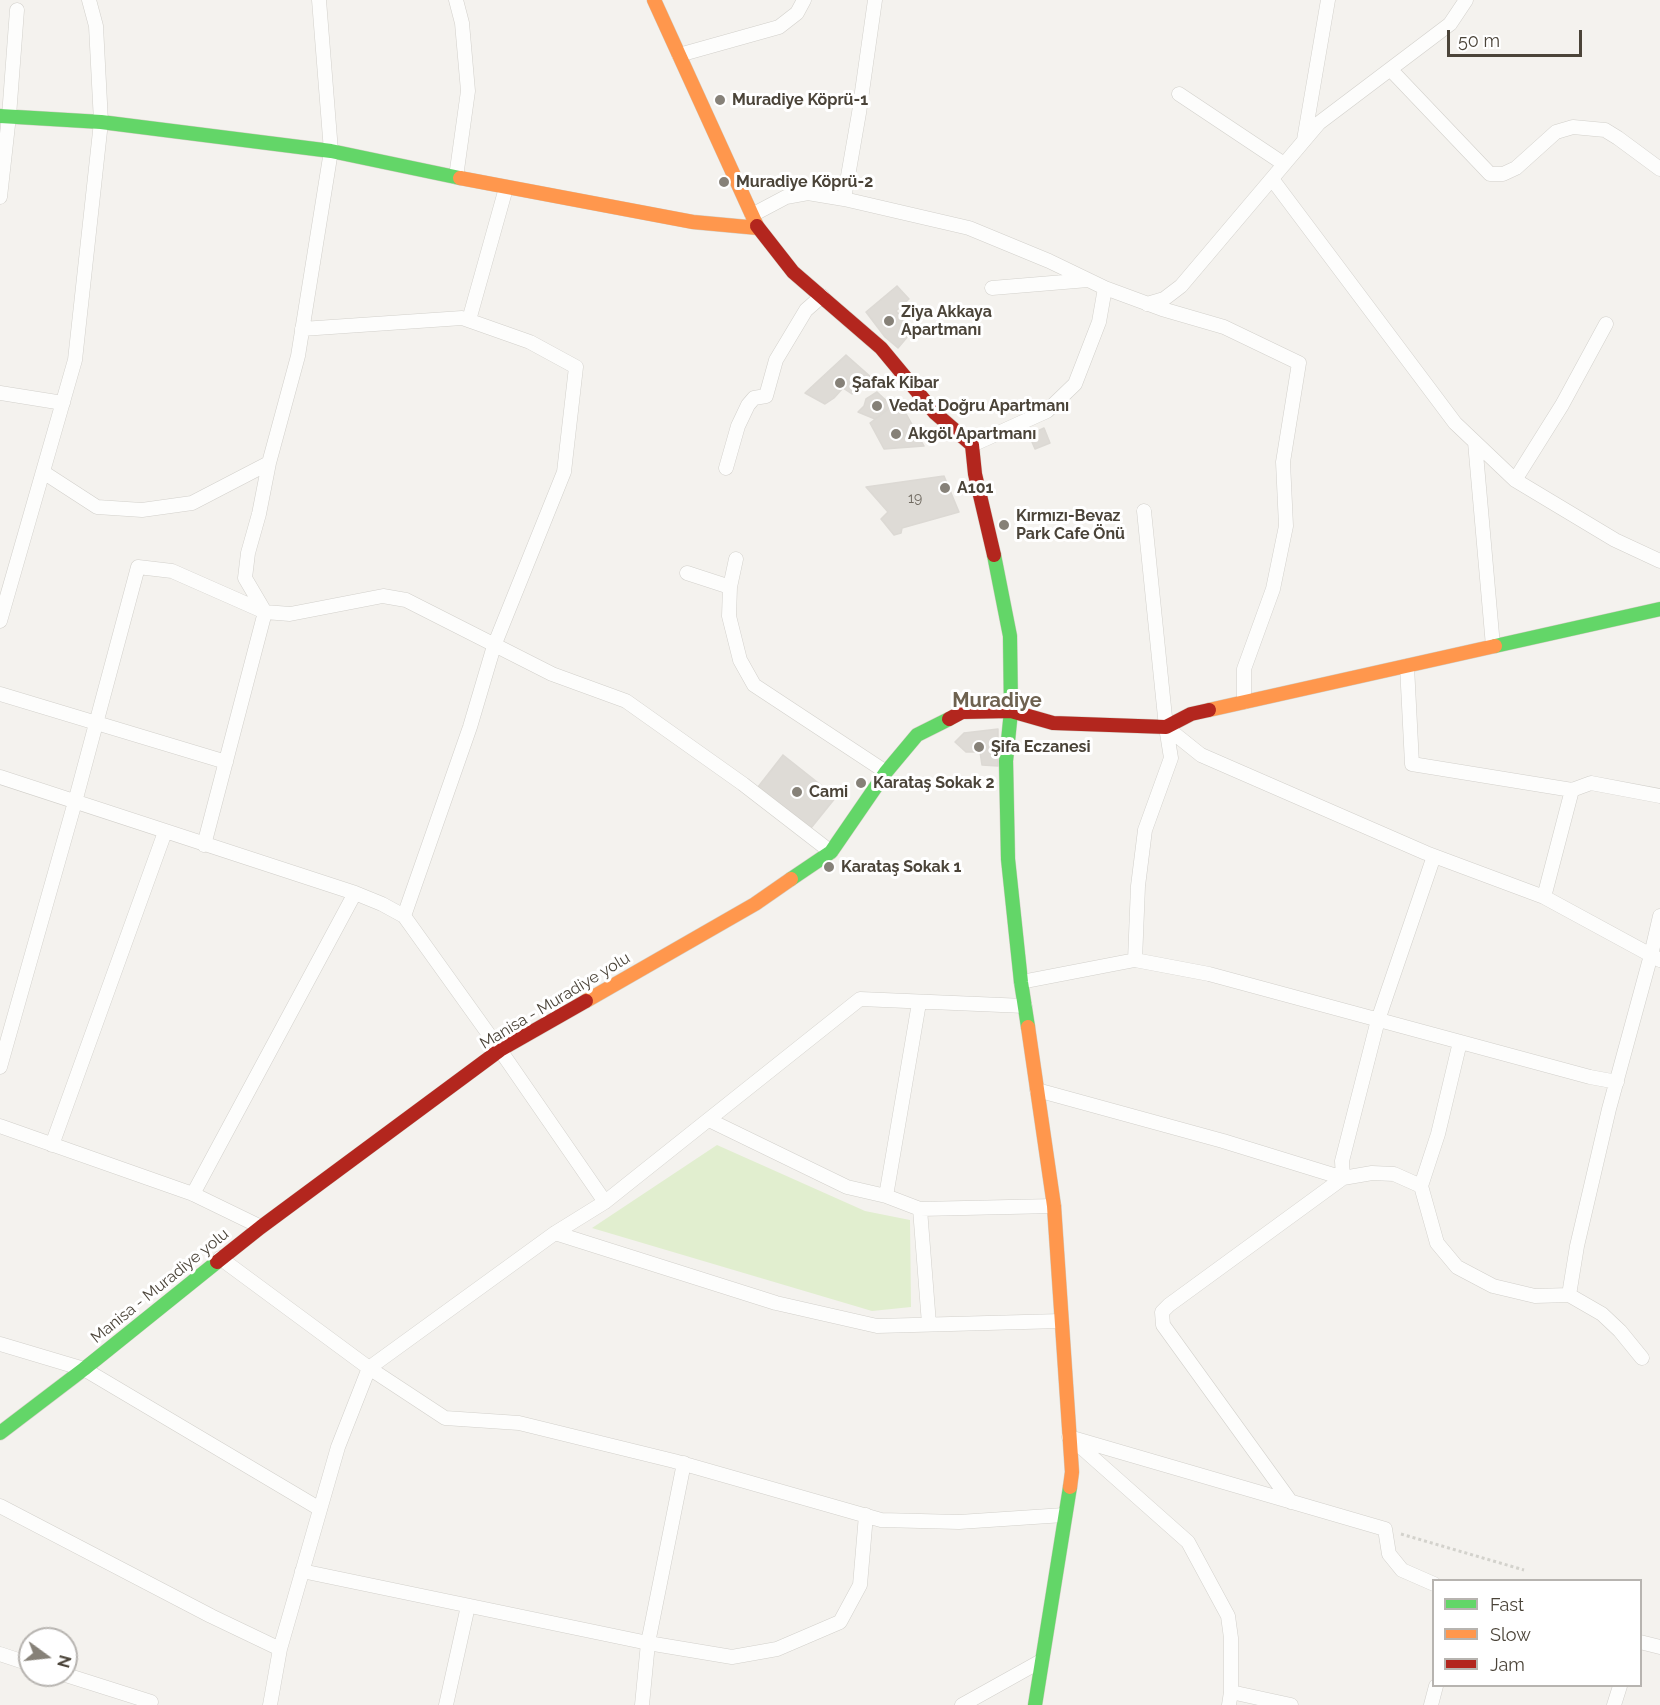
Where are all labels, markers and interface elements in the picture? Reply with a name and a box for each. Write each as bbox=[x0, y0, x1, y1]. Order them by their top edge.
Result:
scale bar bbox=[1450, 18, 1585, 56]
text: 50 m bbox=[1458, 30, 1500, 51]
place label: Muradiye Köprü-1 bbox=[732, 90, 868, 110]
marker: Muradiye Köprü-1 bbox=[713, 93, 727, 107]
place label: Muradiye Köprü-2 bbox=[736, 172, 873, 192]
marker: Muradiye Köprü-2 bbox=[717, 175, 731, 189]
place label: Ziya Akkaya Apartmanı bbox=[901, 302, 992, 340]
marker: Ziya Akkaya Apartmanı bbox=[882, 314, 896, 328]
place label: Şafak Kibar bbox=[852, 373, 939, 393]
marker: Şafak Kibar bbox=[833, 376, 847, 390]
place label: Vedat Doğru Apartmanı bbox=[889, 396, 1069, 416]
marker: Vedat Doğru Apartmanı bbox=[870, 399, 884, 413]
place label: Akgöl Apartmanı bbox=[908, 424, 1036, 444]
marker: Akgöl Apartmanı bbox=[889, 427, 903, 441]
place label: A101 bbox=[957, 478, 993, 498]
marker: A101 bbox=[938, 481, 952, 495]
house number: 19 bbox=[908, 491, 922, 507]
place label: Kırmızı-Beyaz Park Cafe Önü bbox=[1016, 506, 1125, 544]
marker: Kırmızı-Beyaz Park Cafe Önü bbox=[997, 518, 1011, 532]
district label: Muradiye bbox=[952, 689, 1042, 713]
place label: Şifa Eczanesi bbox=[991, 737, 1091, 757]
marker: Şifa Eczanesi bbox=[972, 740, 986, 754]
place label: Karataş Sokak 2 bbox=[873, 773, 994, 793]
marker: Karataş Sokak 2 bbox=[854, 776, 868, 790]
place label: Cami bbox=[809, 782, 848, 802]
marker: Cami bbox=[790, 785, 804, 799]
place label: Karataş Sokak 1 bbox=[841, 857, 961, 877]
marker: Karataş Sokak 1 bbox=[822, 860, 836, 874]
street label: Manisa - Muradiye yolu bbox=[476, 949, 634, 1053]
street label: Manisa - Muradiye yolu bbox=[87, 1225, 233, 1347]
legend bbox=[1432, 1579, 1642, 1687]
text: Fast bbox=[1490, 1594, 1524, 1615]
text: Slow bbox=[1490, 1624, 1531, 1645]
north arrow bbox=[18, 1627, 78, 1687]
text: N bbox=[53, 1653, 75, 1670]
text: Jam bbox=[1490, 1654, 1525, 1675]

